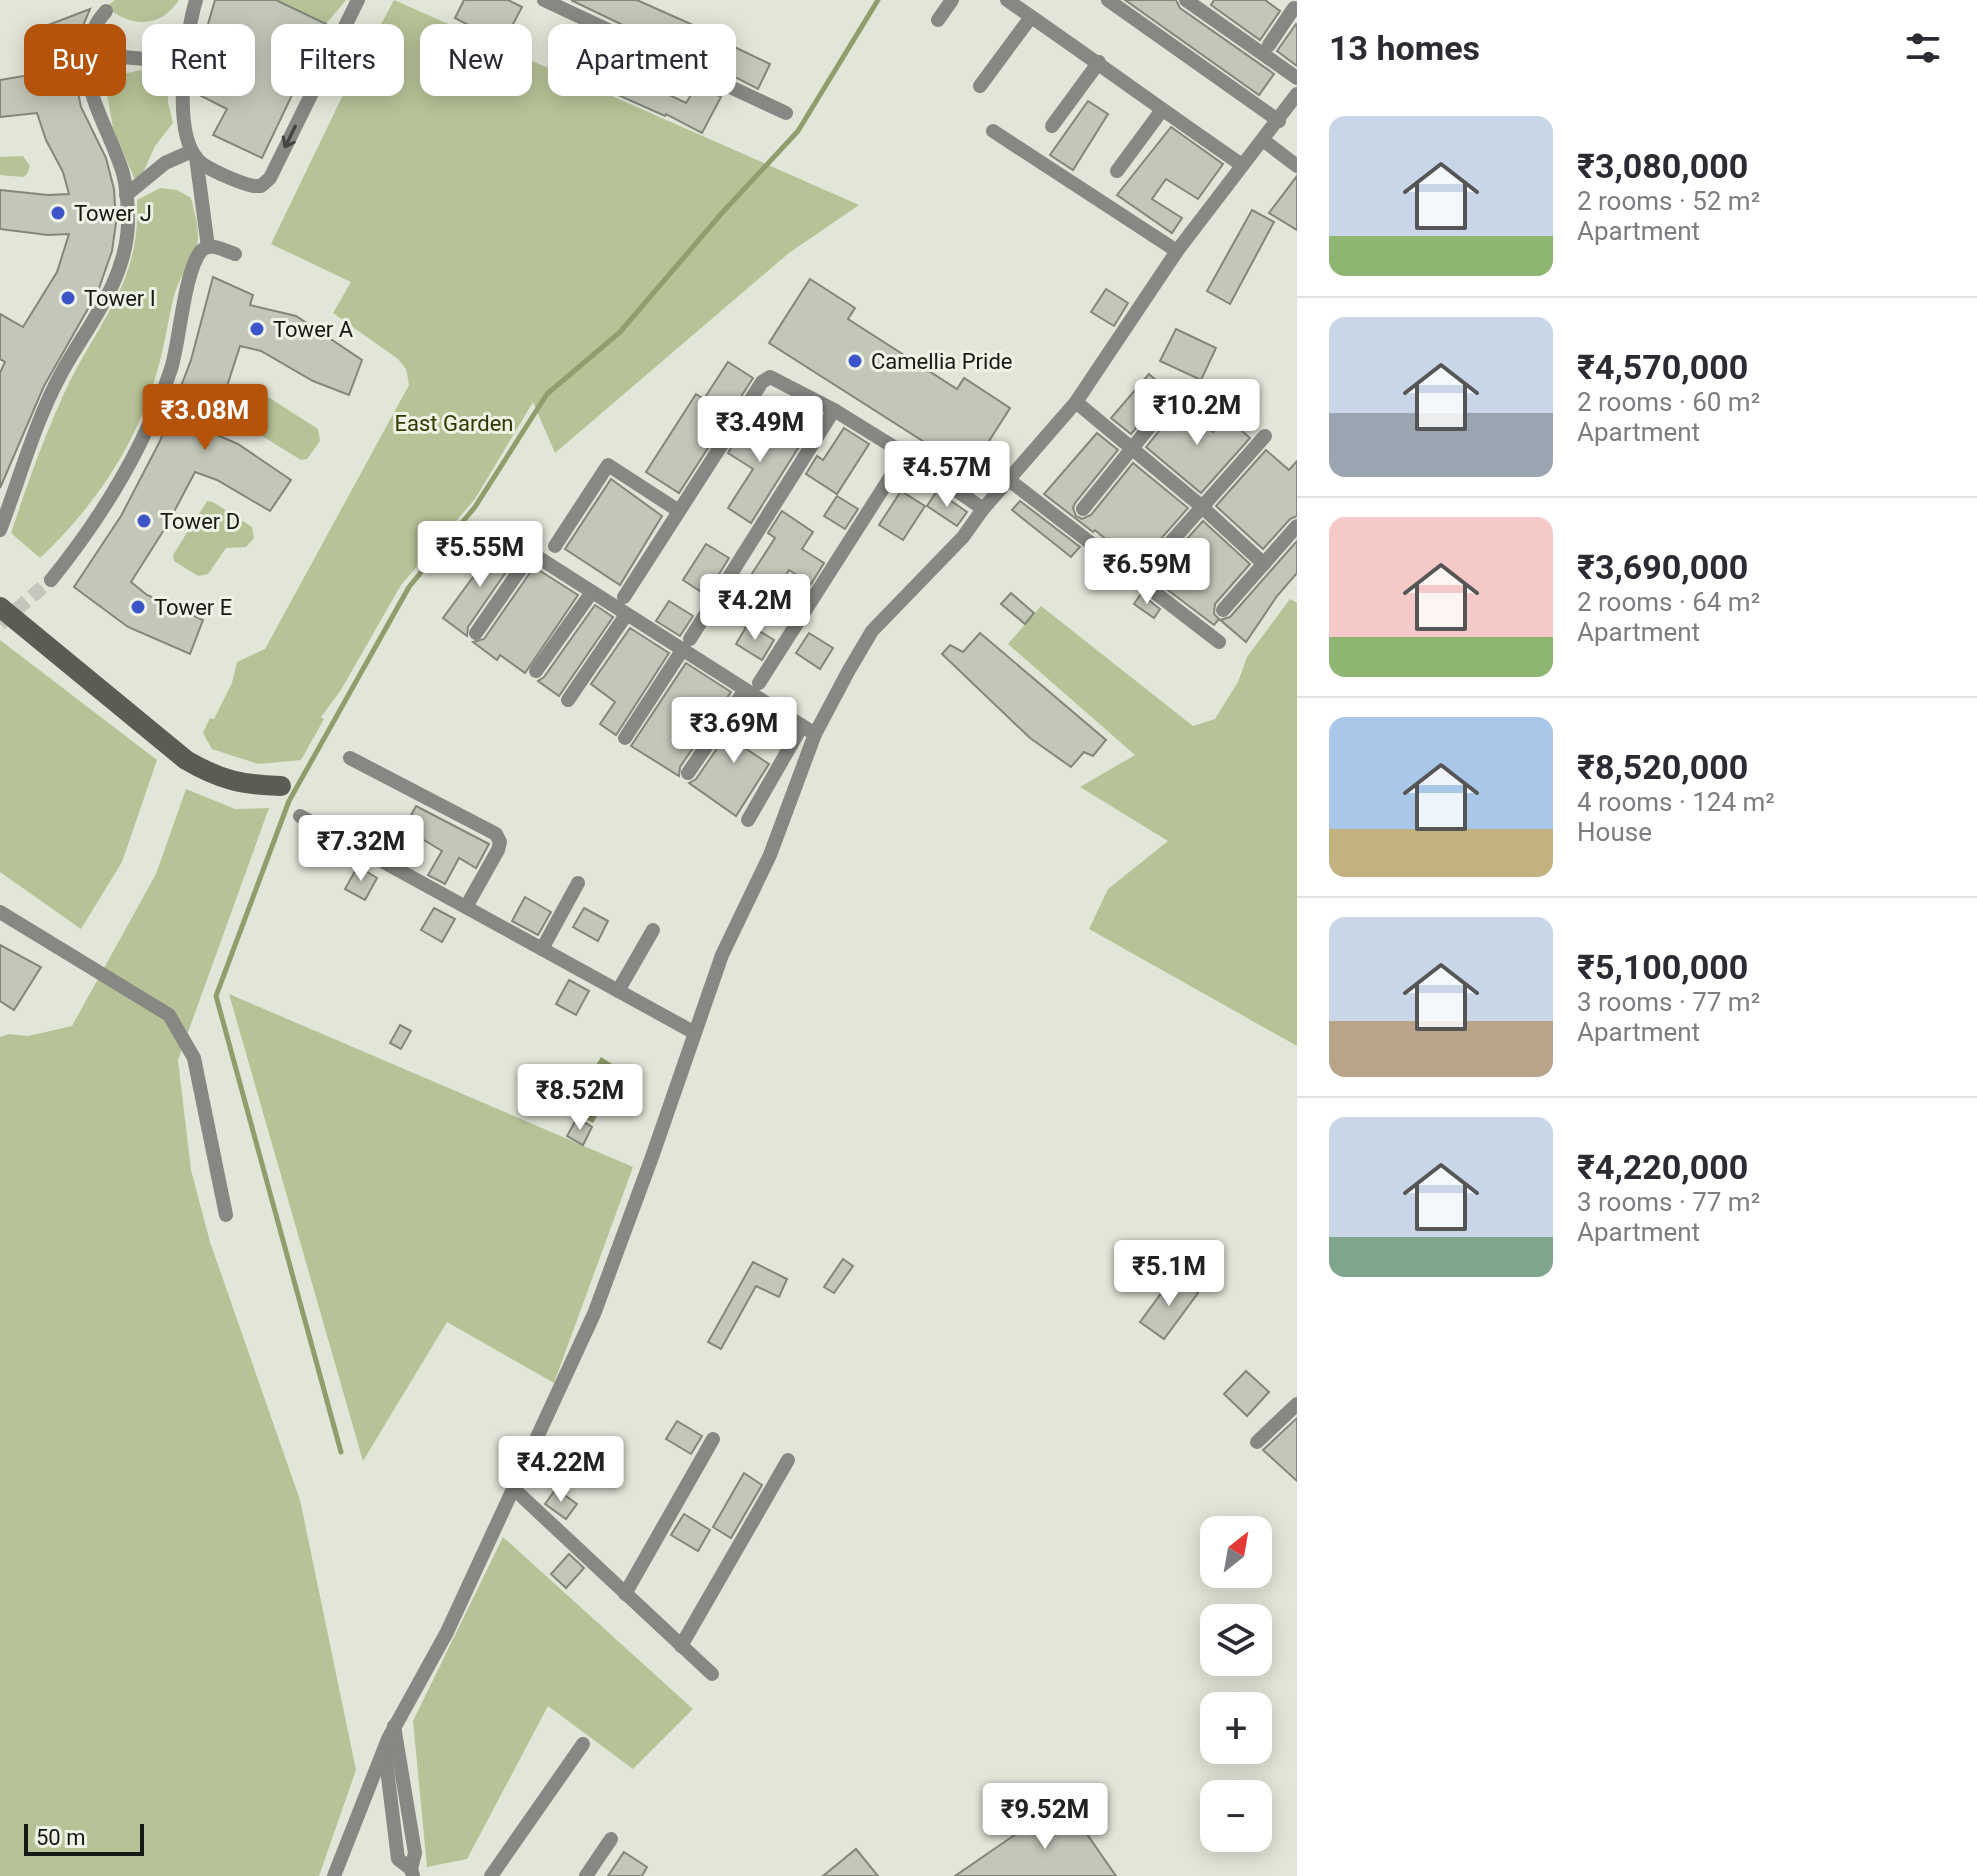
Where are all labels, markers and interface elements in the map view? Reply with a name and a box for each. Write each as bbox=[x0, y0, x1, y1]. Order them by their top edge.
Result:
chip: Buy bbox=[24, 24, 126, 96]
chip: Rent bbox=[142, 24, 255, 96]
chip: Filters bbox=[271, 24, 404, 96]
chip: New bbox=[420, 24, 532, 96]
chip: Apartment bbox=[548, 24, 736, 96]
icon: filters bbox=[1901, 26, 1945, 70]
text: 13 homes bbox=[1329, 28, 1480, 68]
one-way arrow bbox=[282, 124, 297, 148]
text: ₹3,080,000 bbox=[1577, 146, 1748, 186]
icon: home bbox=[1393, 148, 1489, 244]
text: 2 rooms · 52 m² bbox=[1577, 186, 1760, 216]
place label: Tower J bbox=[74, 201, 152, 226]
marker: Tower J bbox=[49, 204, 67, 222]
text: Apartment bbox=[1577, 216, 1700, 246]
place label: Tower I bbox=[84, 286, 156, 311]
marker: Tower I bbox=[59, 289, 77, 307]
place label: Tower A bbox=[273, 317, 354, 342]
marker: Tower A bbox=[248, 320, 266, 338]
text: ₹4,570,000 bbox=[1577, 347, 1748, 387]
place label: Camellia Pride bbox=[871, 349, 1012, 374]
icon: home bbox=[1393, 349, 1489, 445]
marker: Camellia Pride bbox=[846, 352, 864, 370]
pin: ₹10.2M bbox=[1132, 379, 1262, 447]
pin: ₹3.08M bbox=[140, 384, 270, 452]
text: 2 rooms · 60 m² bbox=[1577, 387, 1760, 417]
text: ₹10.2M bbox=[1153, 390, 1241, 420]
text: ₹3.08M bbox=[161, 395, 249, 425]
pin: ₹3.49M bbox=[695, 396, 825, 464]
text: ₹3.49M bbox=[716, 407, 804, 437]
park label: East Garden bbox=[395, 411, 513, 436]
text: Apartment bbox=[1577, 417, 1700, 447]
pin: ₹4.57M bbox=[882, 441, 1012, 509]
text: ₹4.57M bbox=[903, 452, 991, 482]
place label: Tower D bbox=[160, 509, 240, 534]
marker: Tower D bbox=[135, 512, 153, 530]
pin: ₹5.55M bbox=[415, 521, 545, 589]
text: ₹5.55M bbox=[436, 532, 524, 562]
pin: ₹6.59M bbox=[1082, 538, 1212, 606]
text: ₹3,690,000 bbox=[1577, 547, 1748, 587]
text: ₹6.59M bbox=[1103, 549, 1191, 579]
icon: home bbox=[1393, 549, 1489, 645]
pin: ₹4.2M bbox=[699, 574, 811, 642]
text: ₹4.2M bbox=[718, 585, 792, 615]
text: 2 rooms · 64 m² bbox=[1577, 587, 1760, 617]
place label: Tower E bbox=[154, 595, 232, 620]
marker: Tower E bbox=[129, 598, 147, 616]
text: Apartment bbox=[1577, 617, 1700, 647]
pin: ₹3.69M bbox=[669, 697, 799, 765]
text: ₹3.69M bbox=[690, 708, 778, 738]
text: ₹8,520,000 bbox=[1577, 747, 1748, 787]
icon: home bbox=[1393, 749, 1489, 845]
text: 4 rooms · 124 m² bbox=[1577, 787, 1775, 817]
pin: ₹7.32M bbox=[296, 815, 426, 883]
text: House bbox=[1577, 817, 1652, 847]
text: ₹7.32M bbox=[317, 826, 405, 856]
text: ₹5,100,000 bbox=[1577, 947, 1748, 987]
icon: home bbox=[1393, 949, 1489, 1045]
text: 3 rooms · 77 m² bbox=[1577, 987, 1760, 1017]
text: Apartment bbox=[1577, 1017, 1700, 1047]
pin: ₹8.52M bbox=[515, 1064, 645, 1132]
text: ₹8.52M bbox=[536, 1075, 624, 1105]
text: ₹4,220,000 bbox=[1577, 1147, 1748, 1187]
icon: home bbox=[1393, 1149, 1489, 1245]
text: 3 rooms · 77 m² bbox=[1577, 1187, 1760, 1217]
text: Apartment bbox=[1577, 1217, 1700, 1247]
pin: ₹5.1M bbox=[1113, 1240, 1225, 1308]
text: ₹5.1M bbox=[1132, 1251, 1206, 1281]
pin: ₹4.22M bbox=[496, 1436, 626, 1504]
text: ₹4.22M bbox=[517, 1447, 605, 1477]
north arrow bbox=[1200, 1516, 1272, 1588]
map controls bbox=[1200, 1516, 1272, 1852]
button: layers bbox=[1200, 1604, 1272, 1676]
button: + bbox=[1200, 1692, 1272, 1764]
button: − bbox=[1200, 1780, 1272, 1852]
pin: ₹9.52M bbox=[980, 1783, 1110, 1851]
text: ₹9.52M bbox=[1001, 1794, 1089, 1824]
scale bar bbox=[24, 1820, 144, 1856]
text: 50 m bbox=[36, 1825, 85, 1850]

